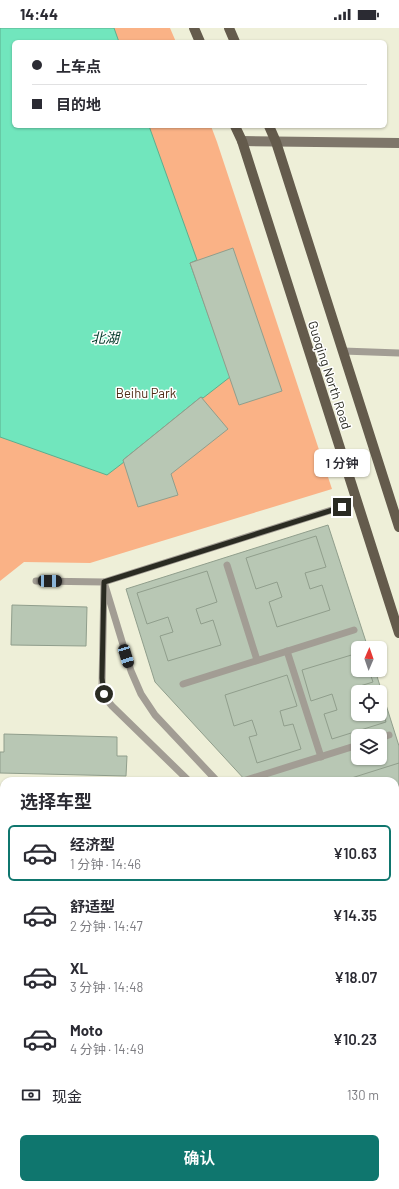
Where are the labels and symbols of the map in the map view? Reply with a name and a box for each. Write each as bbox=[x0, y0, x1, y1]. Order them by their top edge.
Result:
street label: Guoqing North Road bbox=[305, 319, 355, 431]
water label: 北湖 bbox=[91, 329, 121, 346]
park label: Beihu Park bbox=[116, 385, 177, 401]
callout: 1 分钟 bbox=[314, 449, 370, 477]
route end bbox=[333, 498, 351, 516]
car bbox=[38, 575, 62, 587]
north arrow bbox=[351, 641, 387, 677]
car bbox=[117, 643, 135, 669]
route start bbox=[95, 685, 113, 703]

